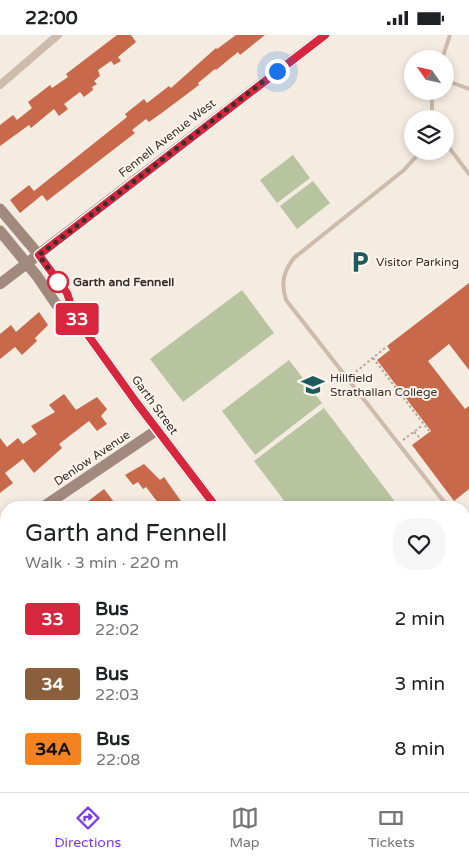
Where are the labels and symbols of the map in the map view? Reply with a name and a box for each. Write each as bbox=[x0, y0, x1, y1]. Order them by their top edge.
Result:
north arrow bbox=[404, 50, 454, 100]
your location bbox=[265, 59, 290, 84]
street label: Fennell Avenue West bbox=[116, 96, 218, 180]
parking icon: Visitor Parking bbox=[347, 249, 373, 275]
place label: Visitor Parking bbox=[376, 255, 459, 269]
marker: Garth and Fennell bbox=[47, 271, 69, 293]
place label: Garth and Fennell bbox=[73, 275, 174, 289]
line badge: 33 bbox=[54, 303, 100, 335]
place label: Hillfield Strathallan College bbox=[330, 371, 437, 399]
school or university icon: Hillfield Strathallan College bbox=[300, 372, 326, 398]
street label: Garth Street bbox=[129, 373, 181, 438]
street label: Denlow Avenue bbox=[51, 427, 133, 489]

